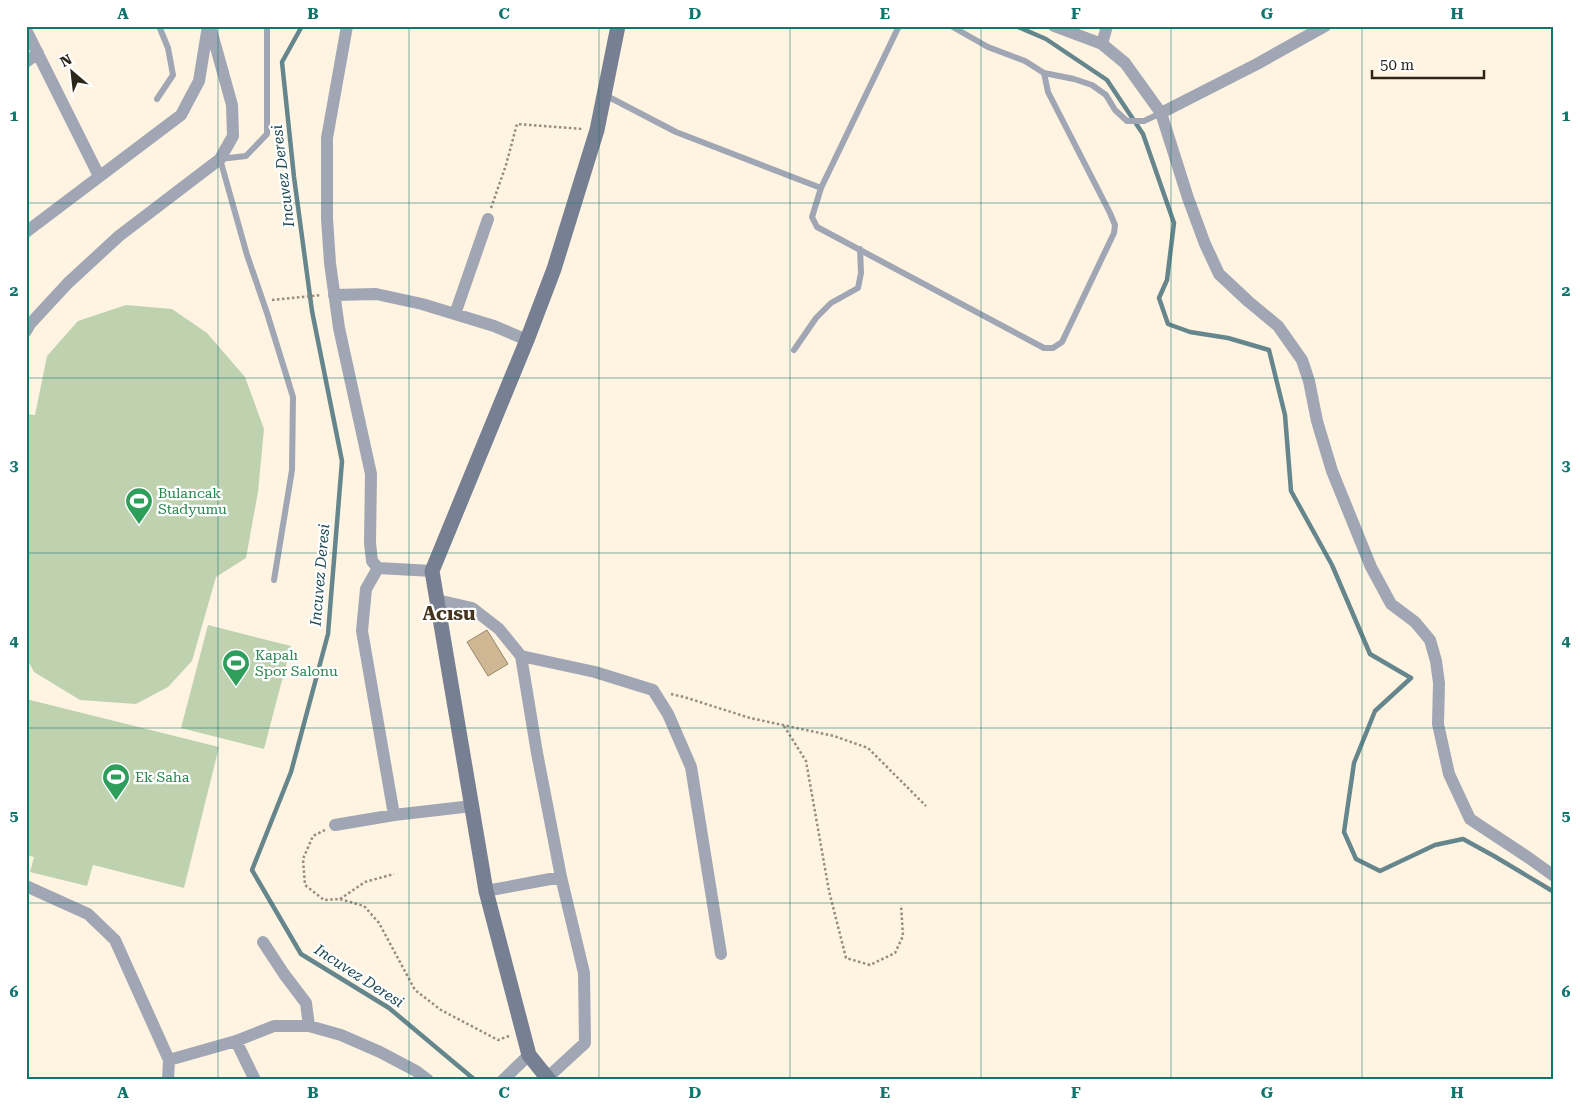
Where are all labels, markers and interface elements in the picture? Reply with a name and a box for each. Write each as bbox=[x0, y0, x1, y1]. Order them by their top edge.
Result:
text: A bbox=[117, 4, 129, 23]
text: B bbox=[307, 4, 319, 23]
text: C bbox=[498, 4, 510, 23]
text: D bbox=[689, 4, 702, 23]
text: E bbox=[880, 4, 890, 23]
text: F bbox=[1071, 4, 1081, 23]
text: G bbox=[1261, 4, 1274, 23]
text: H bbox=[1450, 4, 1464, 23]
north arrow bbox=[48, 48, 98, 98]
scale bar bbox=[1372, 48, 1485, 80]
text: N bbox=[57, 51, 75, 70]
text: 50 m bbox=[1380, 56, 1415, 74]
text: 1 bbox=[10, 106, 19, 125]
text: 1 bbox=[1562, 106, 1571, 125]
water label: Incuvez Deresi bbox=[268, 124, 298, 229]
text: 2 bbox=[10, 281, 19, 300]
text: 2 bbox=[1562, 281, 1571, 300]
text: 3 bbox=[10, 456, 19, 475]
text: 3 bbox=[1562, 456, 1571, 475]
place label: Bulancak Stadyumu bbox=[158, 485, 227, 517]
sports icon: Bulancak Stadyumu bbox=[124, 486, 154, 525]
water label: Incuvez Deresi bbox=[306, 523, 333, 628]
district label: Acısu bbox=[422, 602, 476, 625]
text: 4 bbox=[10, 631, 19, 650]
text: 4 bbox=[1562, 631, 1571, 650]
place label: Kapalı Spor Salonu bbox=[255, 647, 338, 679]
sports icon: Kapalı Spor Salonu bbox=[221, 648, 251, 687]
sports icon: Ek Saha bbox=[101, 762, 131, 801]
place label: Ek Saha bbox=[135, 769, 190, 785]
text: 5 bbox=[10, 806, 19, 825]
text: 5 bbox=[1562, 806, 1571, 825]
water label: Incuvez Deresi bbox=[310, 940, 407, 1012]
text: 6 bbox=[10, 982, 19, 1001]
text: 6 bbox=[1562, 982, 1571, 1001]
text: A bbox=[117, 1083, 129, 1102]
text: B bbox=[307, 1083, 319, 1102]
text: C bbox=[498, 1083, 510, 1102]
text: D bbox=[689, 1083, 702, 1102]
text: E bbox=[880, 1083, 890, 1102]
text: F bbox=[1071, 1083, 1081, 1102]
text: G bbox=[1261, 1083, 1274, 1102]
text: H bbox=[1450, 1083, 1464, 1102]

